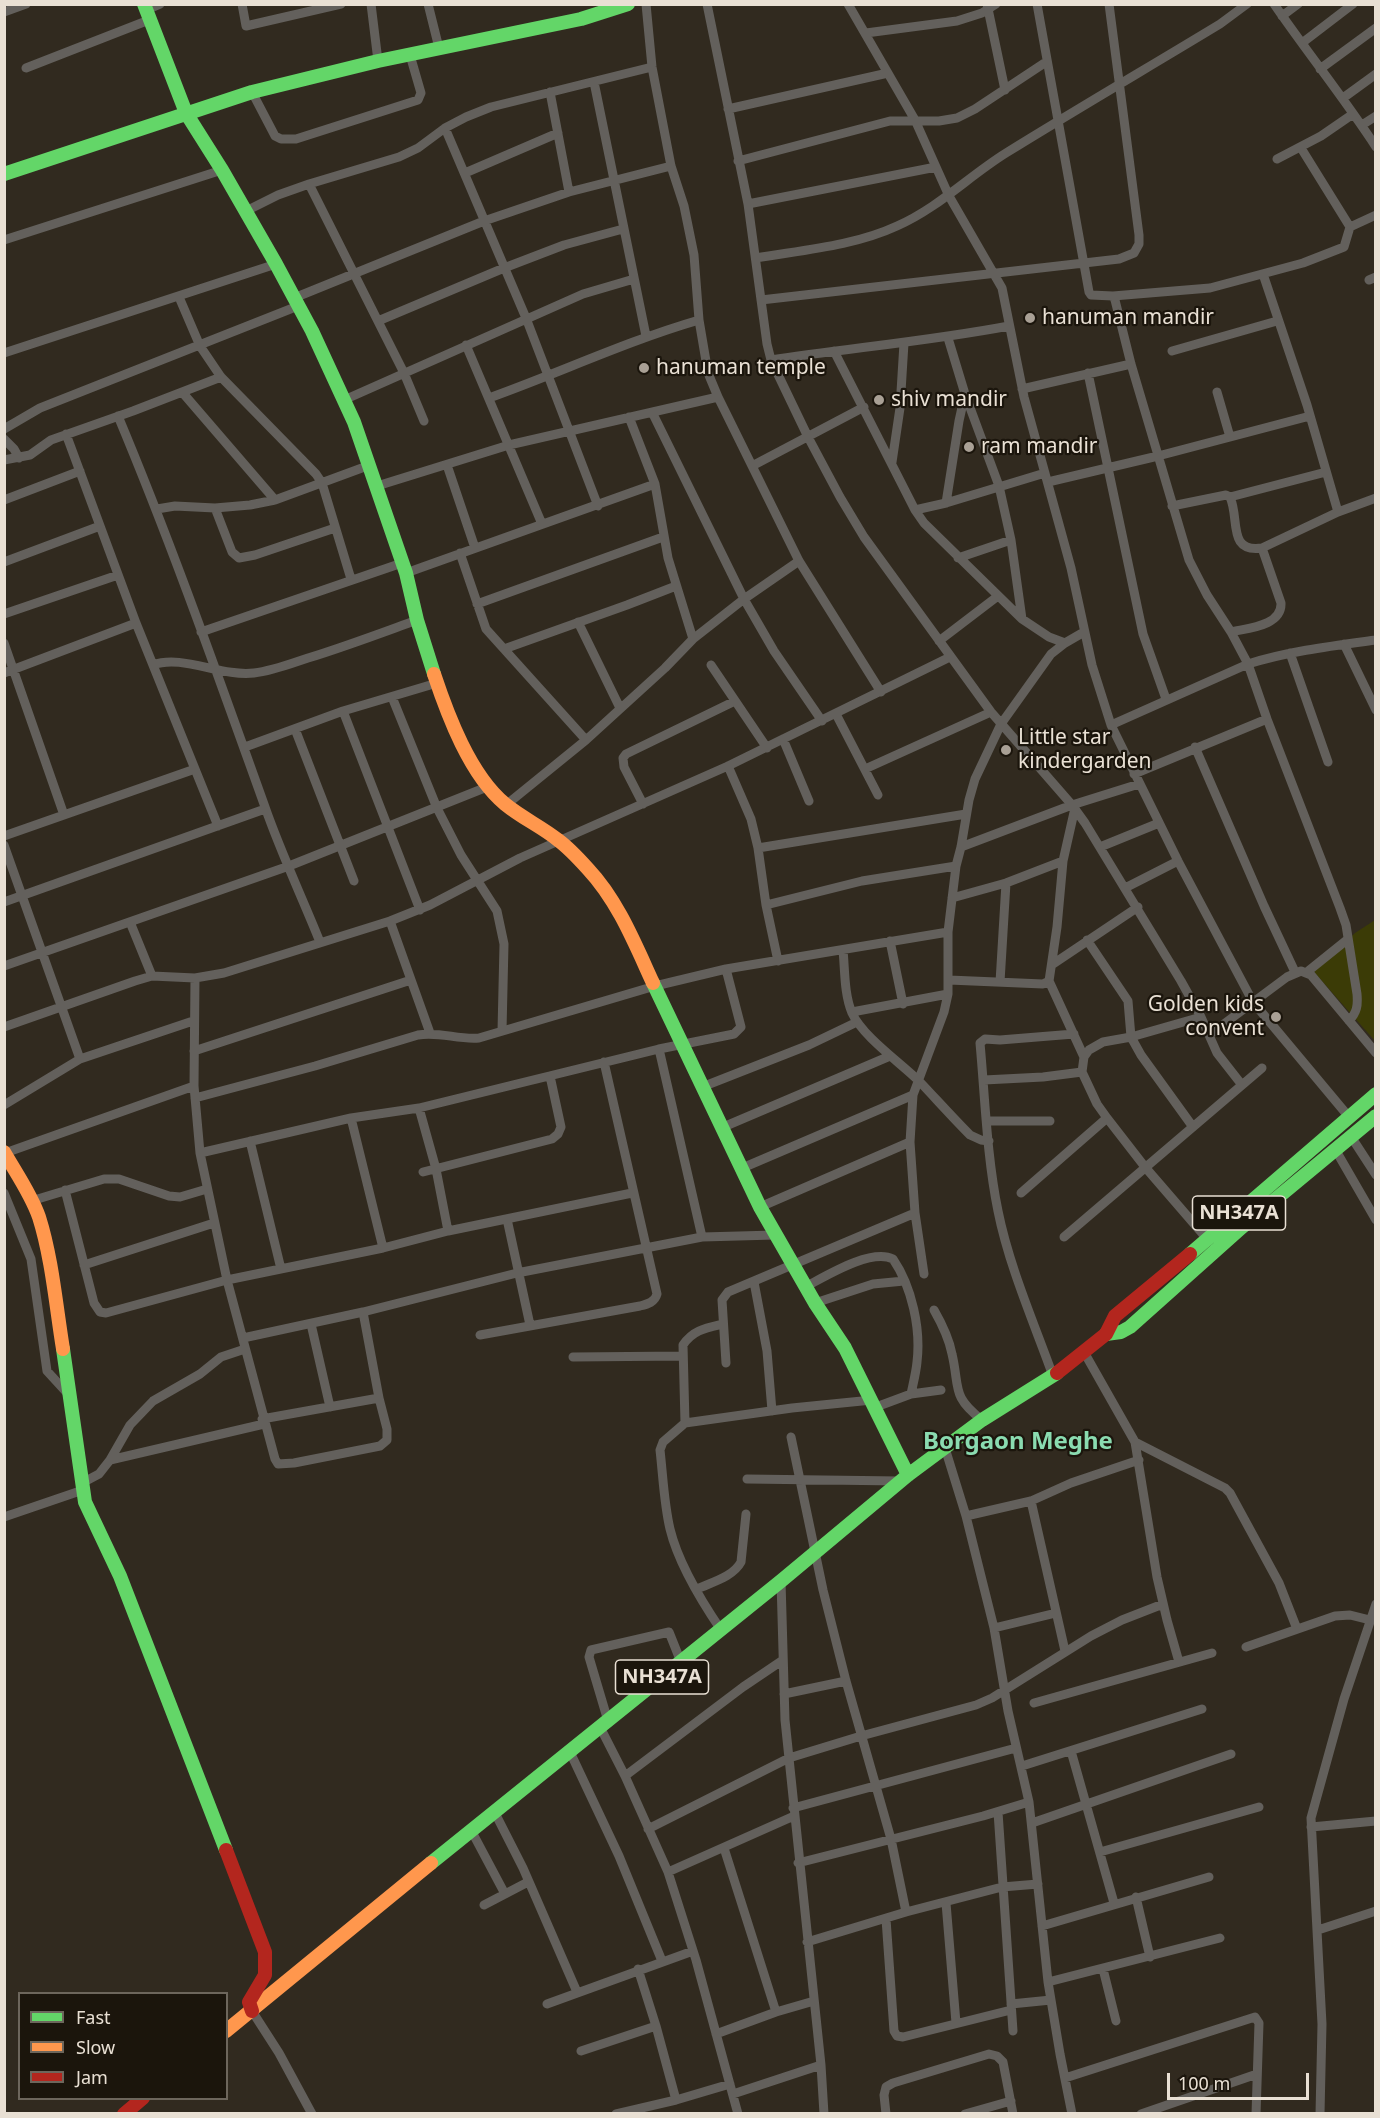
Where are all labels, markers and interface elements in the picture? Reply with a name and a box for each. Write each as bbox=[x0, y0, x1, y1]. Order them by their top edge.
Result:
place label: hanuman mandir bbox=[1042, 305, 1214, 331]
marker: hanuman mandir bbox=[1023, 311, 1037, 325]
place label: hanuman temple bbox=[656, 355, 826, 381]
marker: hanuman temple bbox=[637, 361, 651, 375]
place label: shiv mandir bbox=[891, 387, 1007, 413]
marker: shiv mandir bbox=[872, 393, 886, 407]
place label: ram mandir bbox=[981, 434, 1098, 460]
marker: ram mandir bbox=[962, 440, 976, 454]
place label: Little star kindergarden bbox=[1018, 725, 1152, 775]
marker: Little star kindergarden bbox=[999, 743, 1013, 757]
place label: Golden kids convent bbox=[1148, 992, 1264, 1042]
marker: Golden kids convent bbox=[1269, 1010, 1283, 1024]
road number: NH347A bbox=[1192, 1196, 1286, 1230]
district label: Borgaon Meghe bbox=[923, 1428, 1113, 1456]
road number: NH347A bbox=[616, 1660, 708, 1694]
legend bbox=[18, 1992, 228, 2100]
text: Fast bbox=[76, 2005, 111, 2029]
text: Slow bbox=[76, 2035, 115, 2059]
scale bar bbox=[1170, 2061, 1312, 2099]
text: Jam bbox=[76, 2065, 108, 2089]
text: 100 m bbox=[1178, 2071, 1230, 2095]

